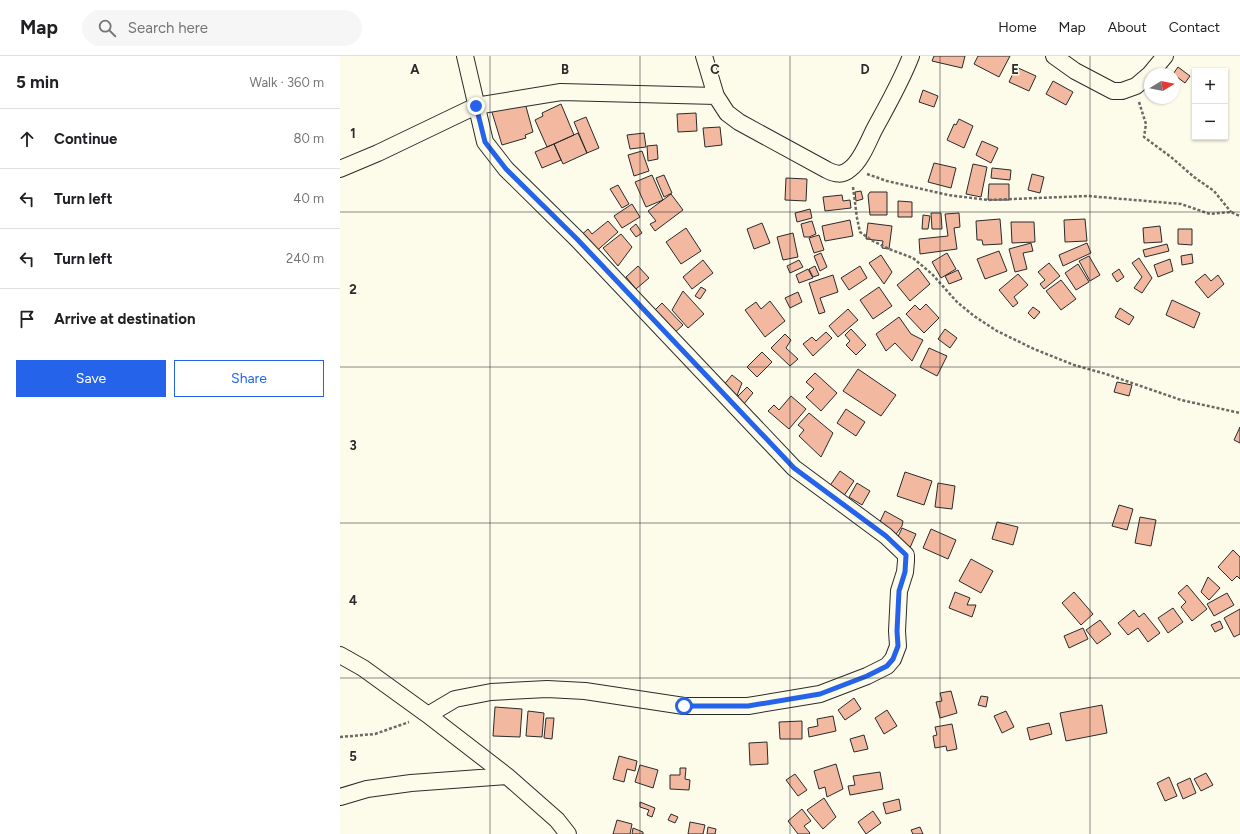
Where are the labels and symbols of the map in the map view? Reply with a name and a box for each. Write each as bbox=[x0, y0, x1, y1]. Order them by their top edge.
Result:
text: A bbox=[410, 62, 420, 77]
text: B bbox=[561, 62, 569, 77]
text: C bbox=[710, 62, 720, 77]
text: D bbox=[860, 62, 870, 77]
text: E bbox=[1011, 62, 1019, 77]
north arrow bbox=[1144, 68, 1180, 104]
route end bbox=[467, 97, 485, 115]
text: 1 bbox=[350, 126, 356, 141]
text: 2 bbox=[349, 282, 357, 297]
text: 3 bbox=[349, 438, 357, 453]
text: 4 bbox=[349, 593, 357, 608]
route start bbox=[675, 697, 693, 715]
text: 5 bbox=[349, 749, 357, 764]

